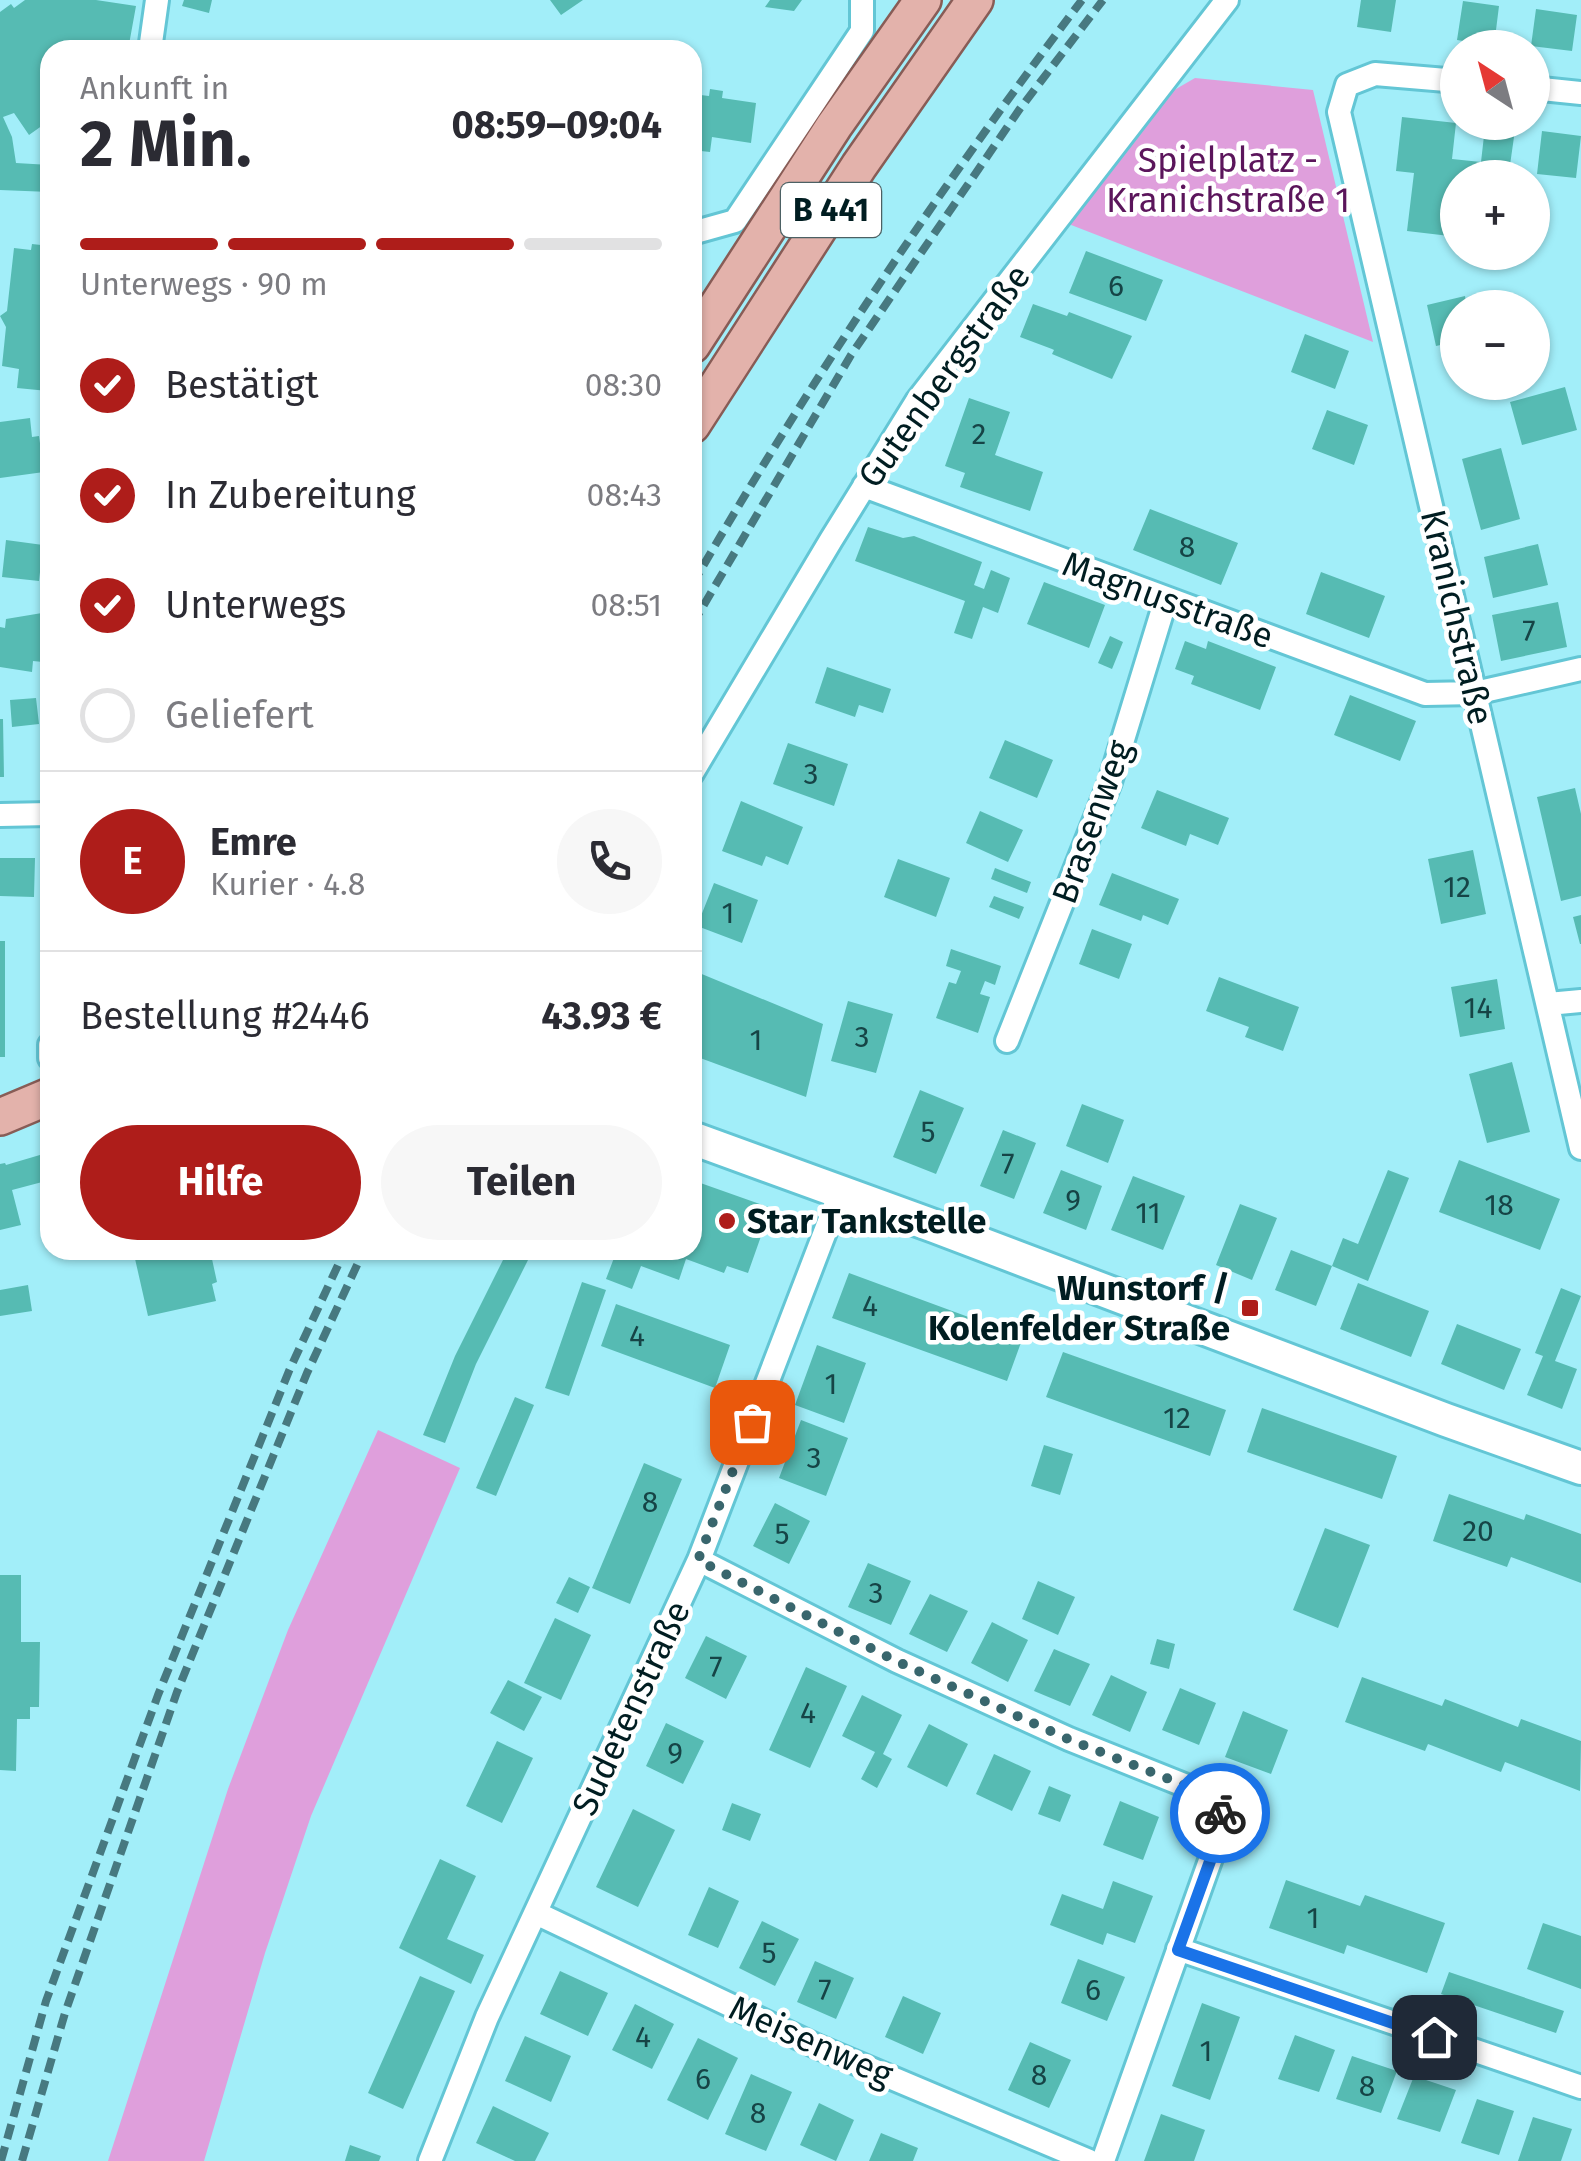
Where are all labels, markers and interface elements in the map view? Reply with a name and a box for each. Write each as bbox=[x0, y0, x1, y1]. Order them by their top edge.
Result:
north arrow bbox=[1440, 30, 1550, 140]
map controls bbox=[1440, 30, 1550, 400]
text: Ankunft in bbox=[80, 69, 229, 107]
text: 08:59–09:04 bbox=[451, 102, 662, 148]
text: 2 Min. bbox=[80, 105, 252, 183]
park label: Spielplatz - Kranichstraße 1 bbox=[1106, 139, 1350, 221]
button: + bbox=[1440, 160, 1550, 270]
road number: B 441 bbox=[781, 183, 881, 237]
street label: Gutenbergstraße bbox=[849, 256, 1039, 496]
text: Unterwegs · 90 m bbox=[80, 265, 328, 303]
house number: 6 bbox=[1108, 268, 1124, 304]
button: − bbox=[1440, 290, 1550, 400]
icon: check bbox=[80, 358, 135, 413]
text: Bestätigt bbox=[165, 362, 319, 408]
text: 08:30 bbox=[585, 366, 662, 404]
house number: 2 bbox=[972, 416, 986, 452]
icon: check bbox=[80, 468, 135, 523]
text: In Zubereitung bbox=[165, 472, 416, 518]
text: 08:43 bbox=[587, 476, 662, 514]
street label: Kranichstraße bbox=[1412, 505, 1502, 729]
house number: 8 bbox=[1179, 529, 1195, 565]
street label: Magnusstraße bbox=[1057, 542, 1279, 658]
icon: check bbox=[80, 578, 135, 633]
text: Unterwegs bbox=[165, 582, 346, 628]
text: 08:51 bbox=[590, 586, 662, 624]
house number: 7 bbox=[1522, 613, 1536, 649]
text: Geliefert bbox=[165, 692, 314, 738]
street label: Brasenweg bbox=[1043, 734, 1141, 909]
house number: 3 bbox=[804, 756, 818, 792]
button: phone bbox=[557, 809, 662, 914]
text: Emre bbox=[210, 819, 297, 865]
text: E bbox=[123, 838, 143, 884]
text: Kurier · 4.8 bbox=[210, 865, 365, 903]
house number: 12 bbox=[1443, 869, 1471, 905]
house number: 1 bbox=[722, 895, 735, 931]
house number: 14 bbox=[1464, 990, 1493, 1026]
text: Bestellung #2446 bbox=[80, 993, 370, 1039]
text: 43.93 € bbox=[541, 993, 662, 1039]
house number: 3 bbox=[855, 1019, 869, 1055]
house number: 1 bbox=[750, 1022, 763, 1058]
house number: 5 bbox=[920, 1114, 936, 1150]
button: Hilfe bbox=[80, 1125, 361, 1240]
button: Teilen bbox=[381, 1125, 662, 1240]
house number: 7 bbox=[1001, 1146, 1015, 1182]
house number: 9 bbox=[1065, 1182, 1081, 1218]
house number: 18 bbox=[1484, 1187, 1514, 1223]
house number: 11 bbox=[1135, 1195, 1161, 1231]
place label: Star Tankstelle bbox=[747, 1200, 986, 1242]
marker: Star Tankstelle bbox=[716, 1210, 738, 1232]
place label: Wunstorf / Kolenfelder Straße bbox=[928, 1267, 1230, 1349]
house number: 4 bbox=[862, 1288, 878, 1324]
marker: Wunstorf / Kolenfelder Straße bbox=[1239, 1297, 1261, 1319]
house number: 4 bbox=[629, 1318, 645, 1354]
house number: 1 bbox=[825, 1366, 838, 1402]
pin bbox=[710, 1380, 795, 1465]
icon: bag bbox=[725, 1395, 780, 1450]
house number: 12 bbox=[1163, 1400, 1191, 1436]
house number: 3 bbox=[807, 1440, 821, 1476]
house number: 8 bbox=[642, 1484, 658, 1520]
house number: 20 bbox=[1462, 1513, 1494, 1549]
house number: 5 bbox=[774, 1516, 790, 1552]
house number: 3 bbox=[869, 1575, 883, 1611]
street label: Sudetenstraße bbox=[563, 1594, 699, 1822]
house number: 7 bbox=[709, 1649, 723, 1685]
house number: 4 bbox=[800, 1695, 816, 1731]
house number: 9 bbox=[667, 1735, 683, 1771]
courier bbox=[1170, 1763, 1270, 1863]
icon: bike bbox=[1193, 1786, 1248, 1841]
house number: 1 bbox=[1307, 1900, 1320, 1936]
house number: 5 bbox=[761, 1935, 777, 1971]
house number: 7 bbox=[818, 1972, 832, 2008]
house number: 6 bbox=[1085, 1972, 1101, 2008]
street label: Meisenweg bbox=[723, 1986, 900, 2096]
pin bbox=[1392, 1995, 1477, 2080]
icon: home bbox=[1407, 2010, 1462, 2065]
house number: 4 bbox=[635, 2019, 651, 2055]
house number: 1 bbox=[1200, 2033, 1213, 2069]
house number: 8 bbox=[1031, 2057, 1047, 2093]
house number: 6 bbox=[695, 2061, 711, 2097]
house number: 8 bbox=[1359, 2068, 1375, 2104]
house number: 8 bbox=[750, 2095, 766, 2131]

